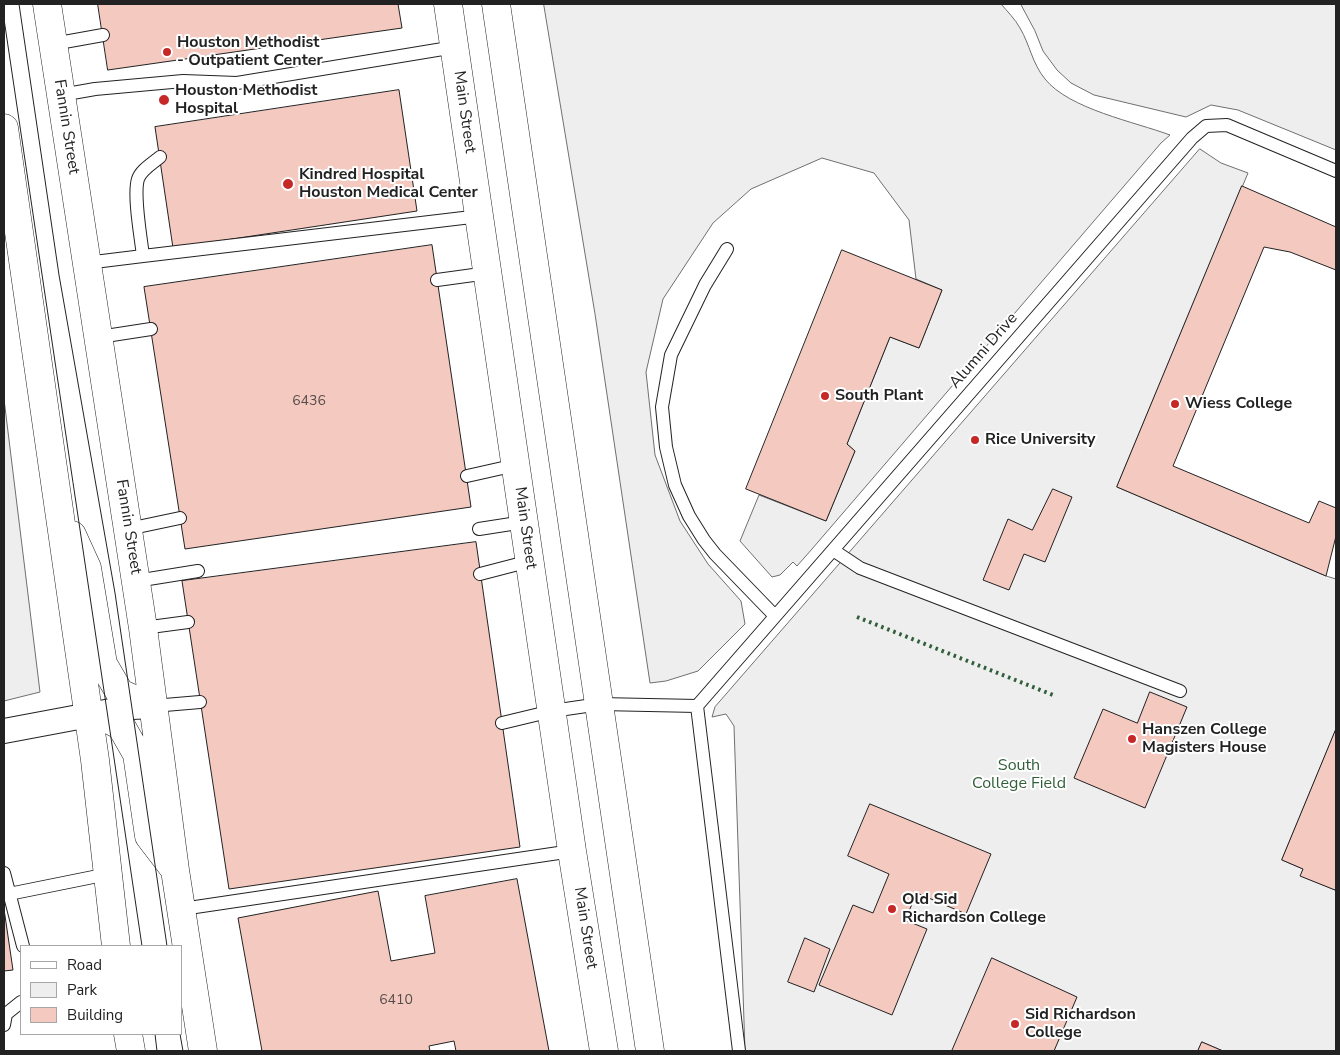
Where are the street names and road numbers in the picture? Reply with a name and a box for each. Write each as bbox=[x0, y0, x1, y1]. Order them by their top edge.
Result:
street label: Main Street bbox=[449, 70, 479, 154]
street label: Fannin Street bbox=[49, 78, 83, 176]
street label: Alumni Drive bbox=[946, 309, 1022, 393]
street label: Fannin Street bbox=[111, 478, 145, 576]
street label: Main Street bbox=[510, 486, 540, 570]
street label: Main Street bbox=[569, 886, 601, 970]

